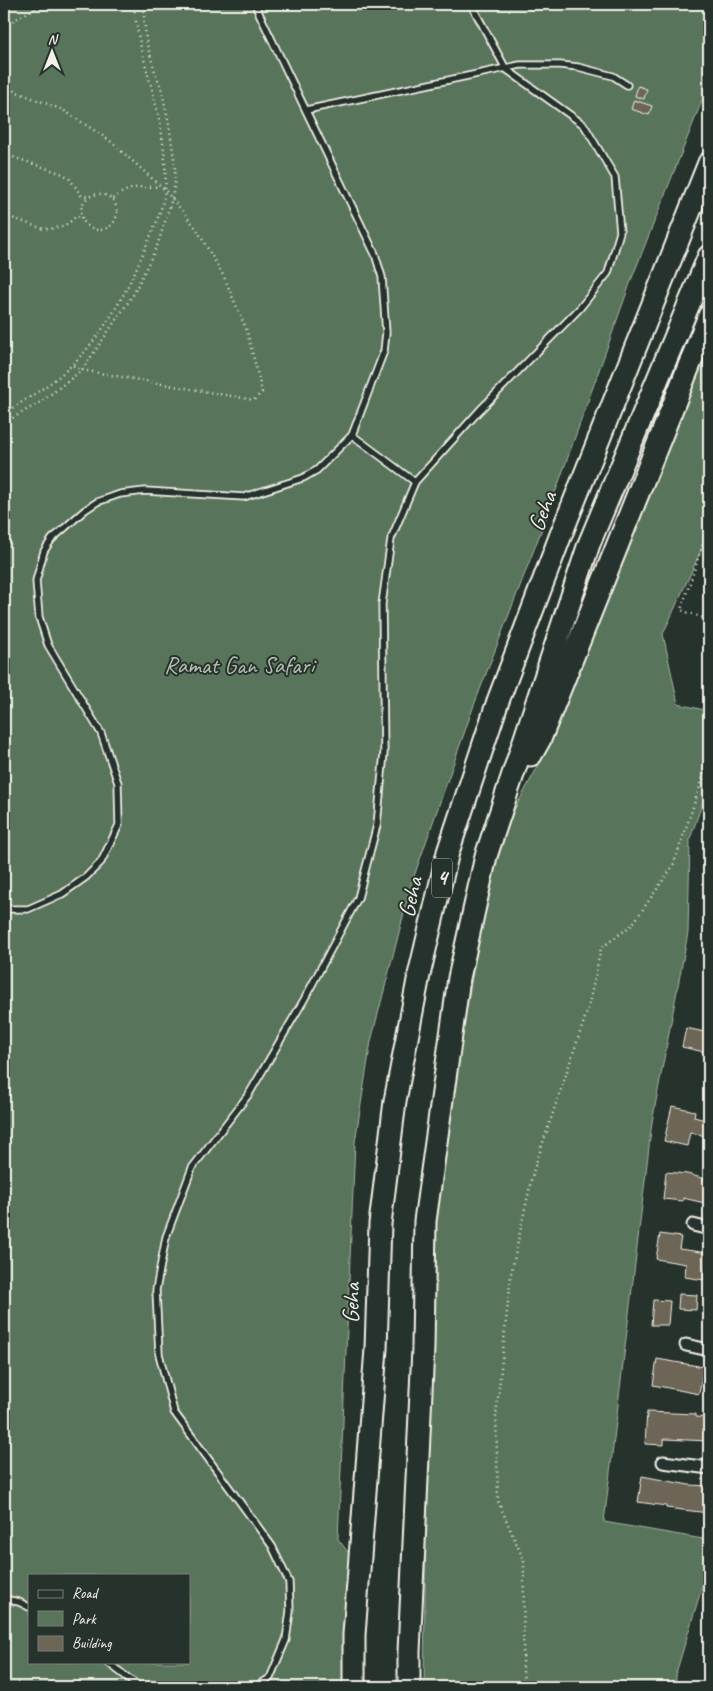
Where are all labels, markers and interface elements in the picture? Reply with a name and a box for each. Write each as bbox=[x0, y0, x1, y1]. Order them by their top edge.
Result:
north arrow bbox=[28, 28, 78, 78]
text: N bbox=[48, 31, 59, 48]
street label: Geha bbox=[521, 485, 564, 535]
park label: Ramat Gan Safari bbox=[164, 650, 317, 680]
road number: 4 bbox=[432, 858, 452, 898]
street label: Geha bbox=[391, 873, 429, 920]
street label: Geha bbox=[335, 1281, 367, 1324]
legend bbox=[28, 1574, 190, 1664]
text: Road bbox=[72, 1584, 99, 1603]
text: Park bbox=[72, 1610, 97, 1629]
text: Building bbox=[72, 1634, 112, 1653]

